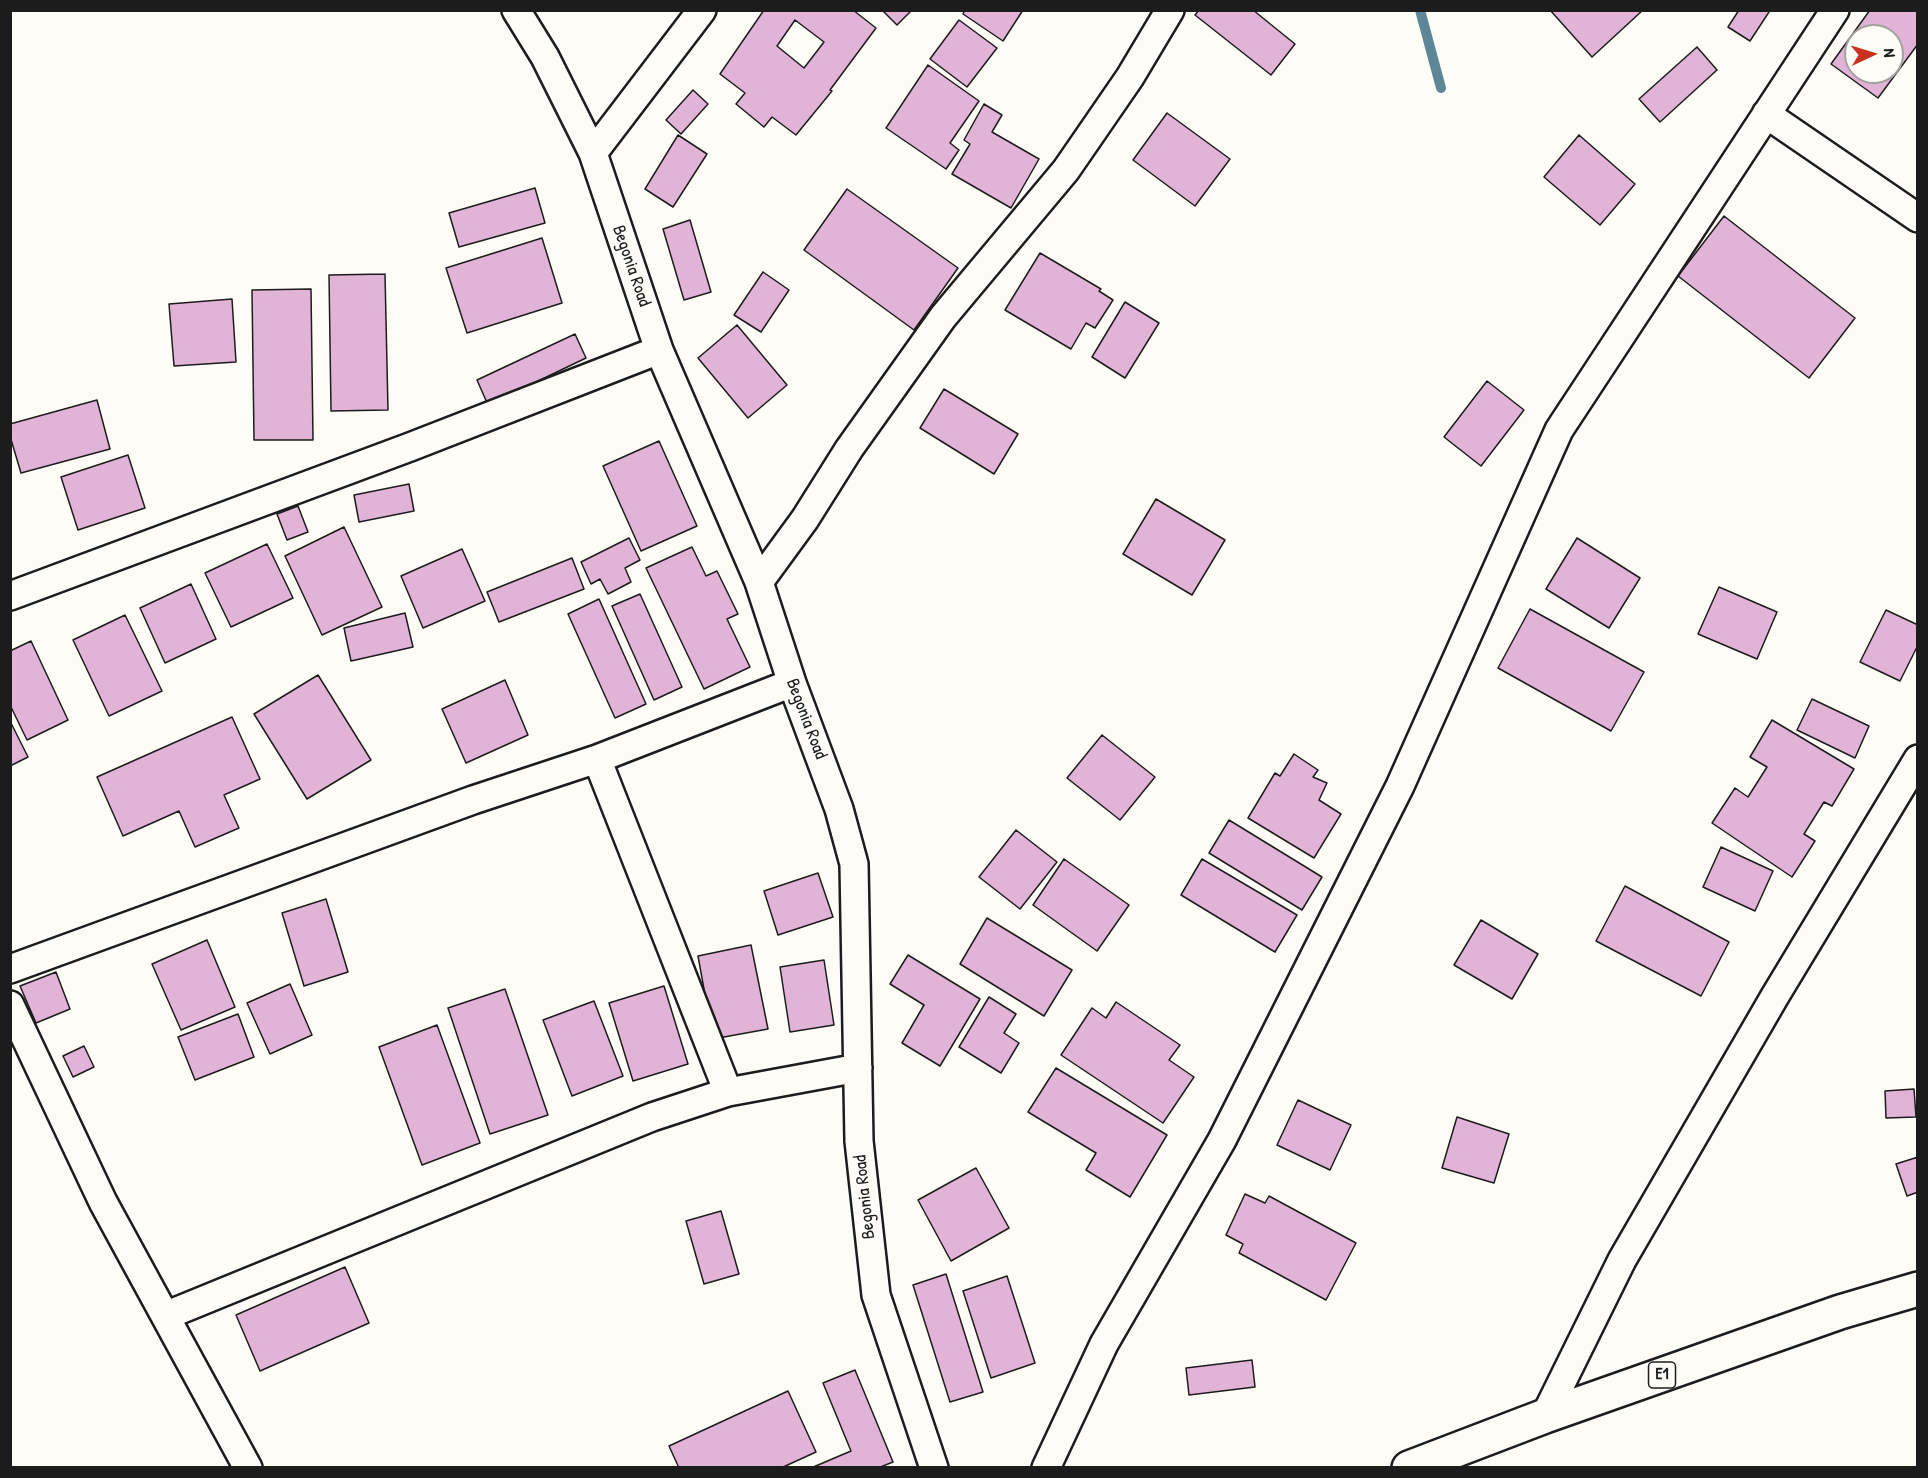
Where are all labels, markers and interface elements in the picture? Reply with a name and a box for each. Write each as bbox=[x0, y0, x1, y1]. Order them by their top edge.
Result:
north arrow bbox=[1844, 24, 1904, 84]
text: N bbox=[1879, 48, 1901, 58]
street label: Begonia Road bbox=[607, 223, 655, 309]
street label: Begonia Road bbox=[781, 676, 831, 762]
street label: Begonia Road bbox=[850, 1154, 880, 1240]
road number: E1 bbox=[1648, 1362, 1676, 1388]

